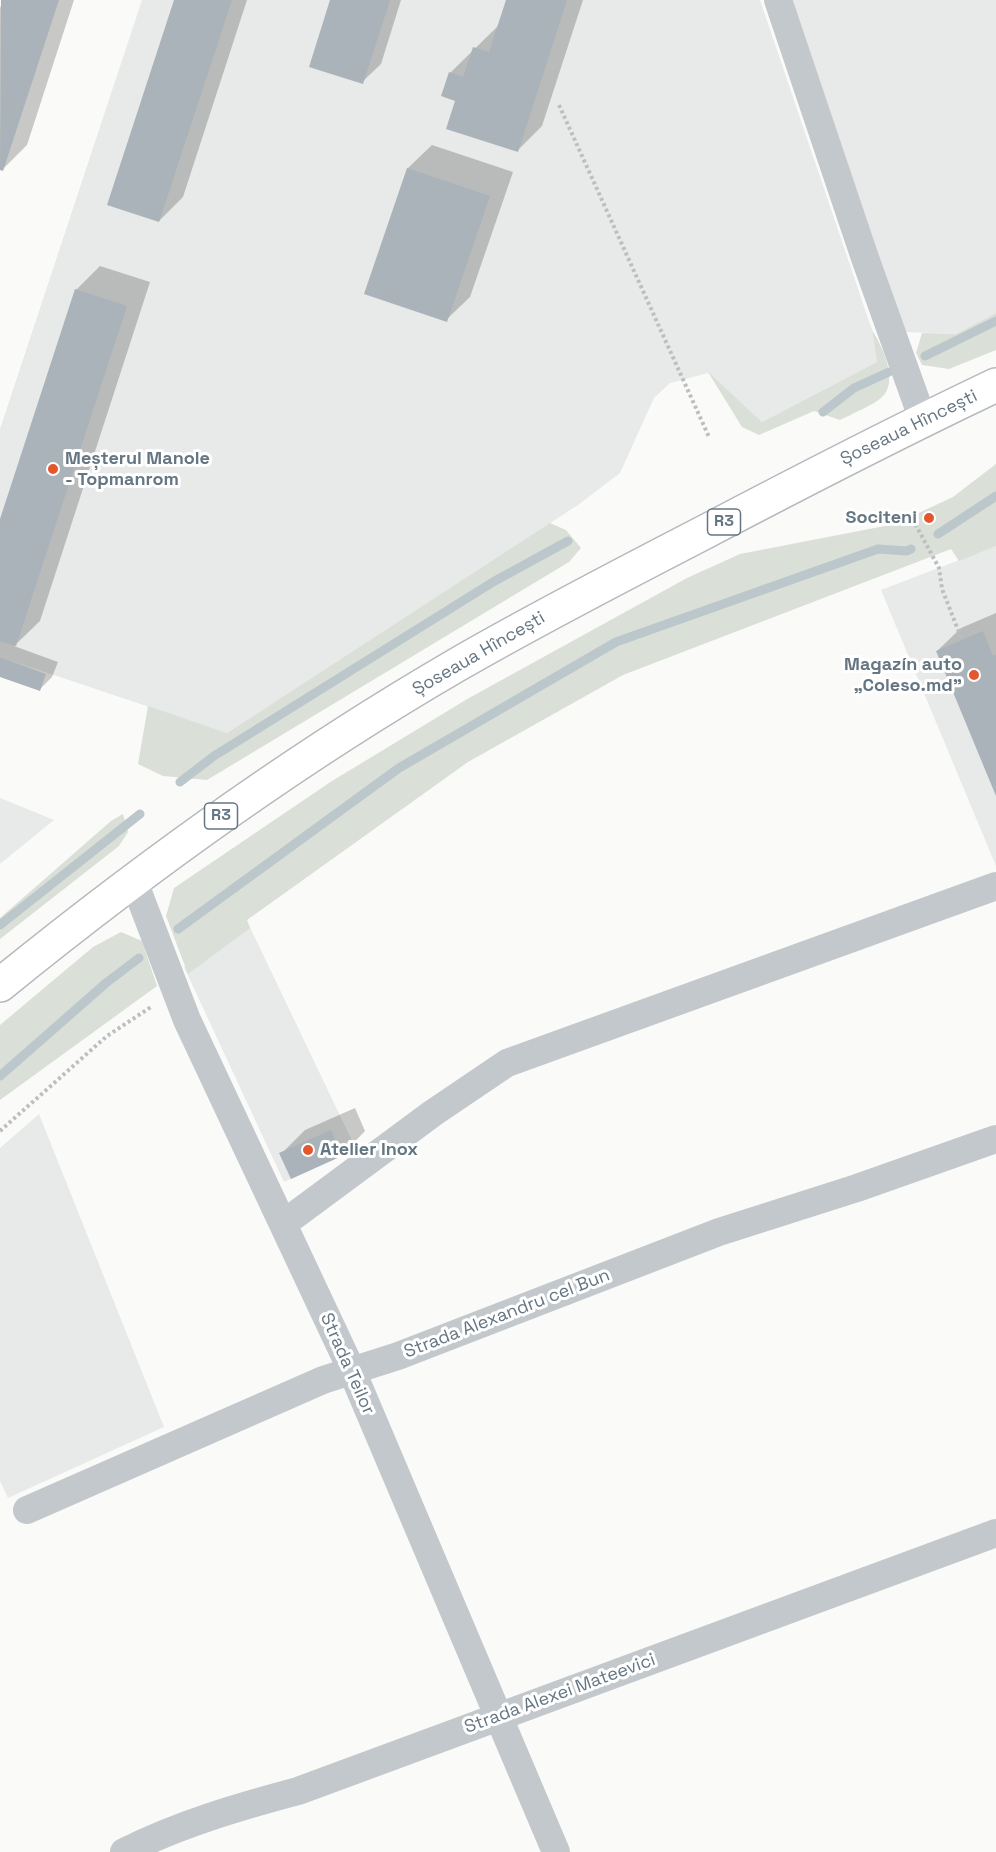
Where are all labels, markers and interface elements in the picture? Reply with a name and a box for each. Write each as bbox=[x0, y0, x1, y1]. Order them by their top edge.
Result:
street label: Șoseaua Hîncești bbox=[837, 386, 981, 470]
place label: Meșterul Manole - Topmanrom bbox=[65, 448, 210, 490]
marker: Meșterul Manole - Topmanrom bbox=[46, 462, 60, 476]
place label: Sociteni bbox=[846, 507, 917, 529]
road number: R3 bbox=[708, 509, 740, 535]
marker: Sociteni bbox=[922, 511, 936, 525]
street label: Șoseaua Hîncești bbox=[409, 607, 549, 701]
place label: Magazín auto „Coleso.md” bbox=[844, 654, 962, 696]
marker: Magazín auto „Coleso.md” bbox=[967, 668, 981, 682]
road number: R3 bbox=[204, 803, 238, 829]
place label: Atelier Inox bbox=[320, 1139, 418, 1161]
marker: Atelier Inox bbox=[301, 1143, 315, 1157]
street label: Strada Alexandru cel Bun bbox=[401, 1265, 613, 1363]
street label: Strada Teilor bbox=[315, 1310, 379, 1418]
street label: Strada Alexei Mateevici bbox=[462, 1649, 658, 1739]

